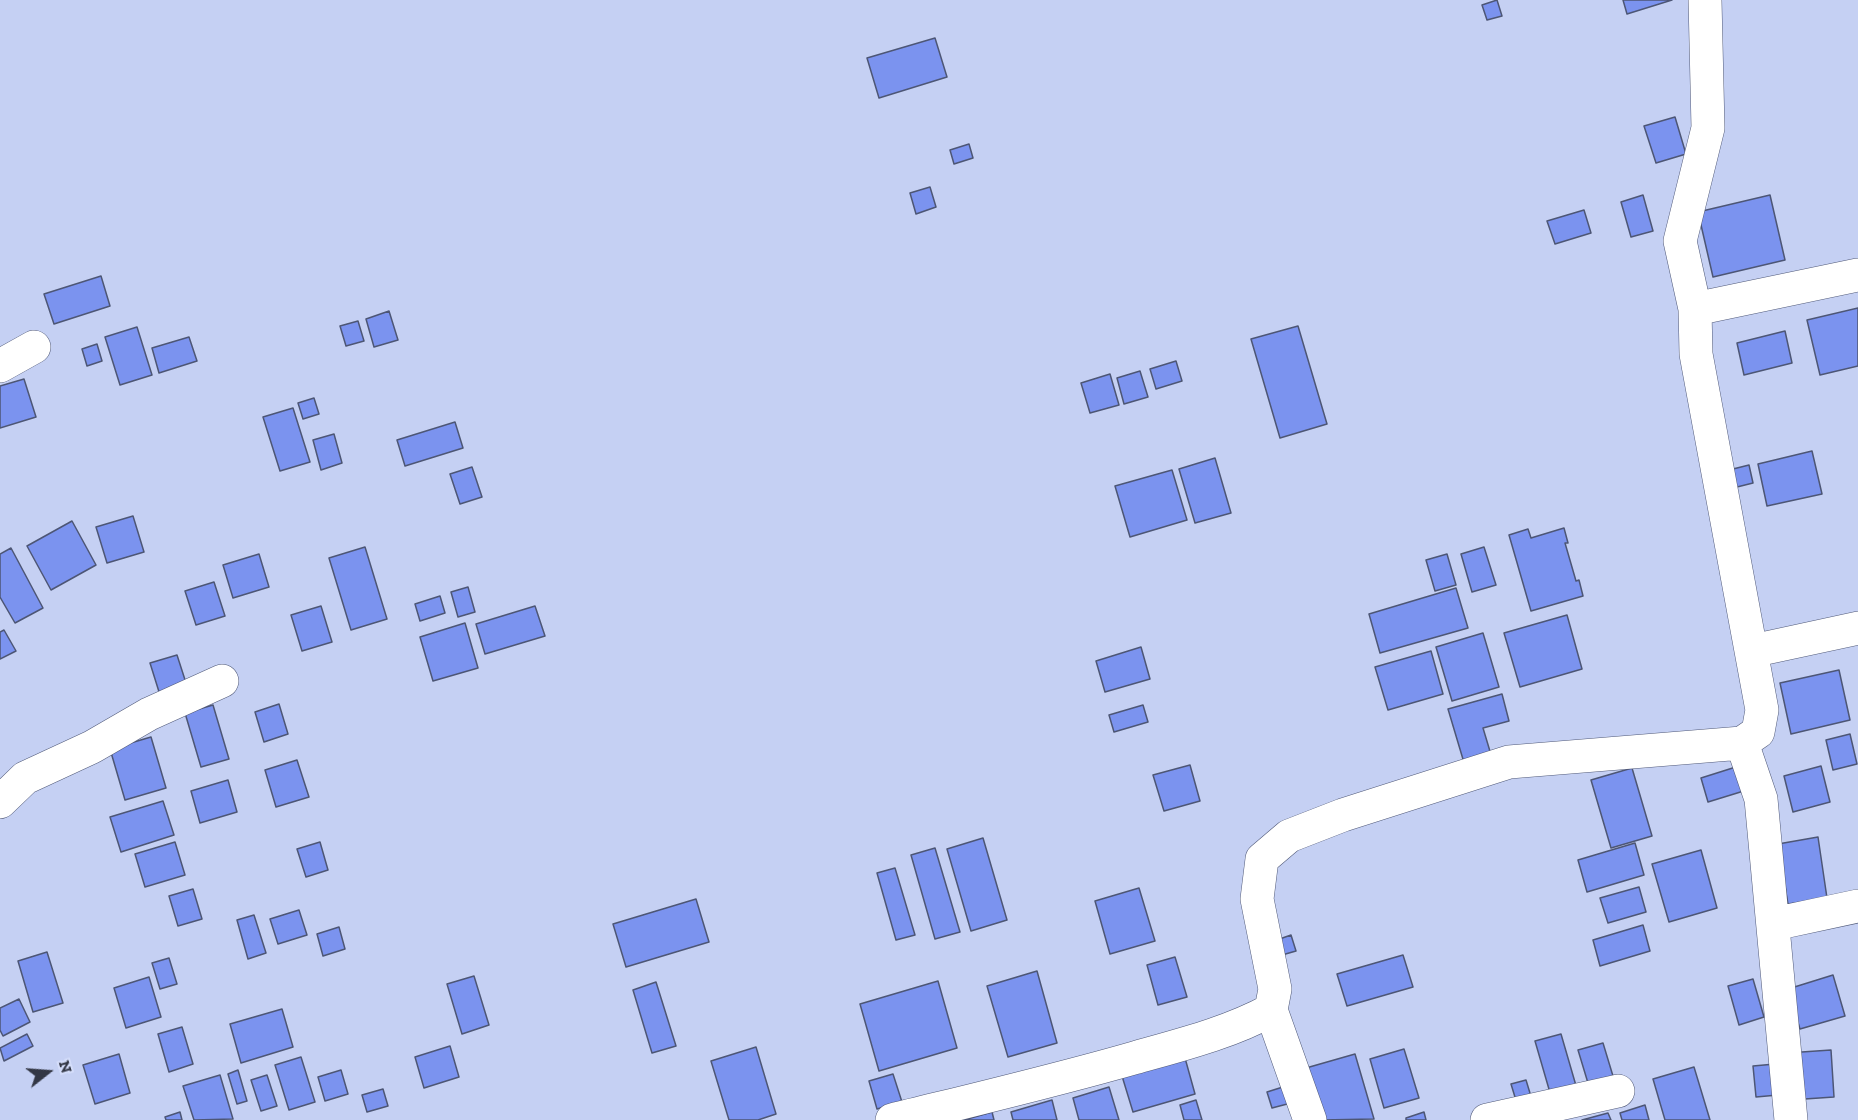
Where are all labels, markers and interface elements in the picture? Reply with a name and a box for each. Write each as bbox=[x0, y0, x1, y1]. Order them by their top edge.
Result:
north arrow bbox=[18, 1042, 78, 1102]
text: N bbox=[55, 1058, 77, 1075]

